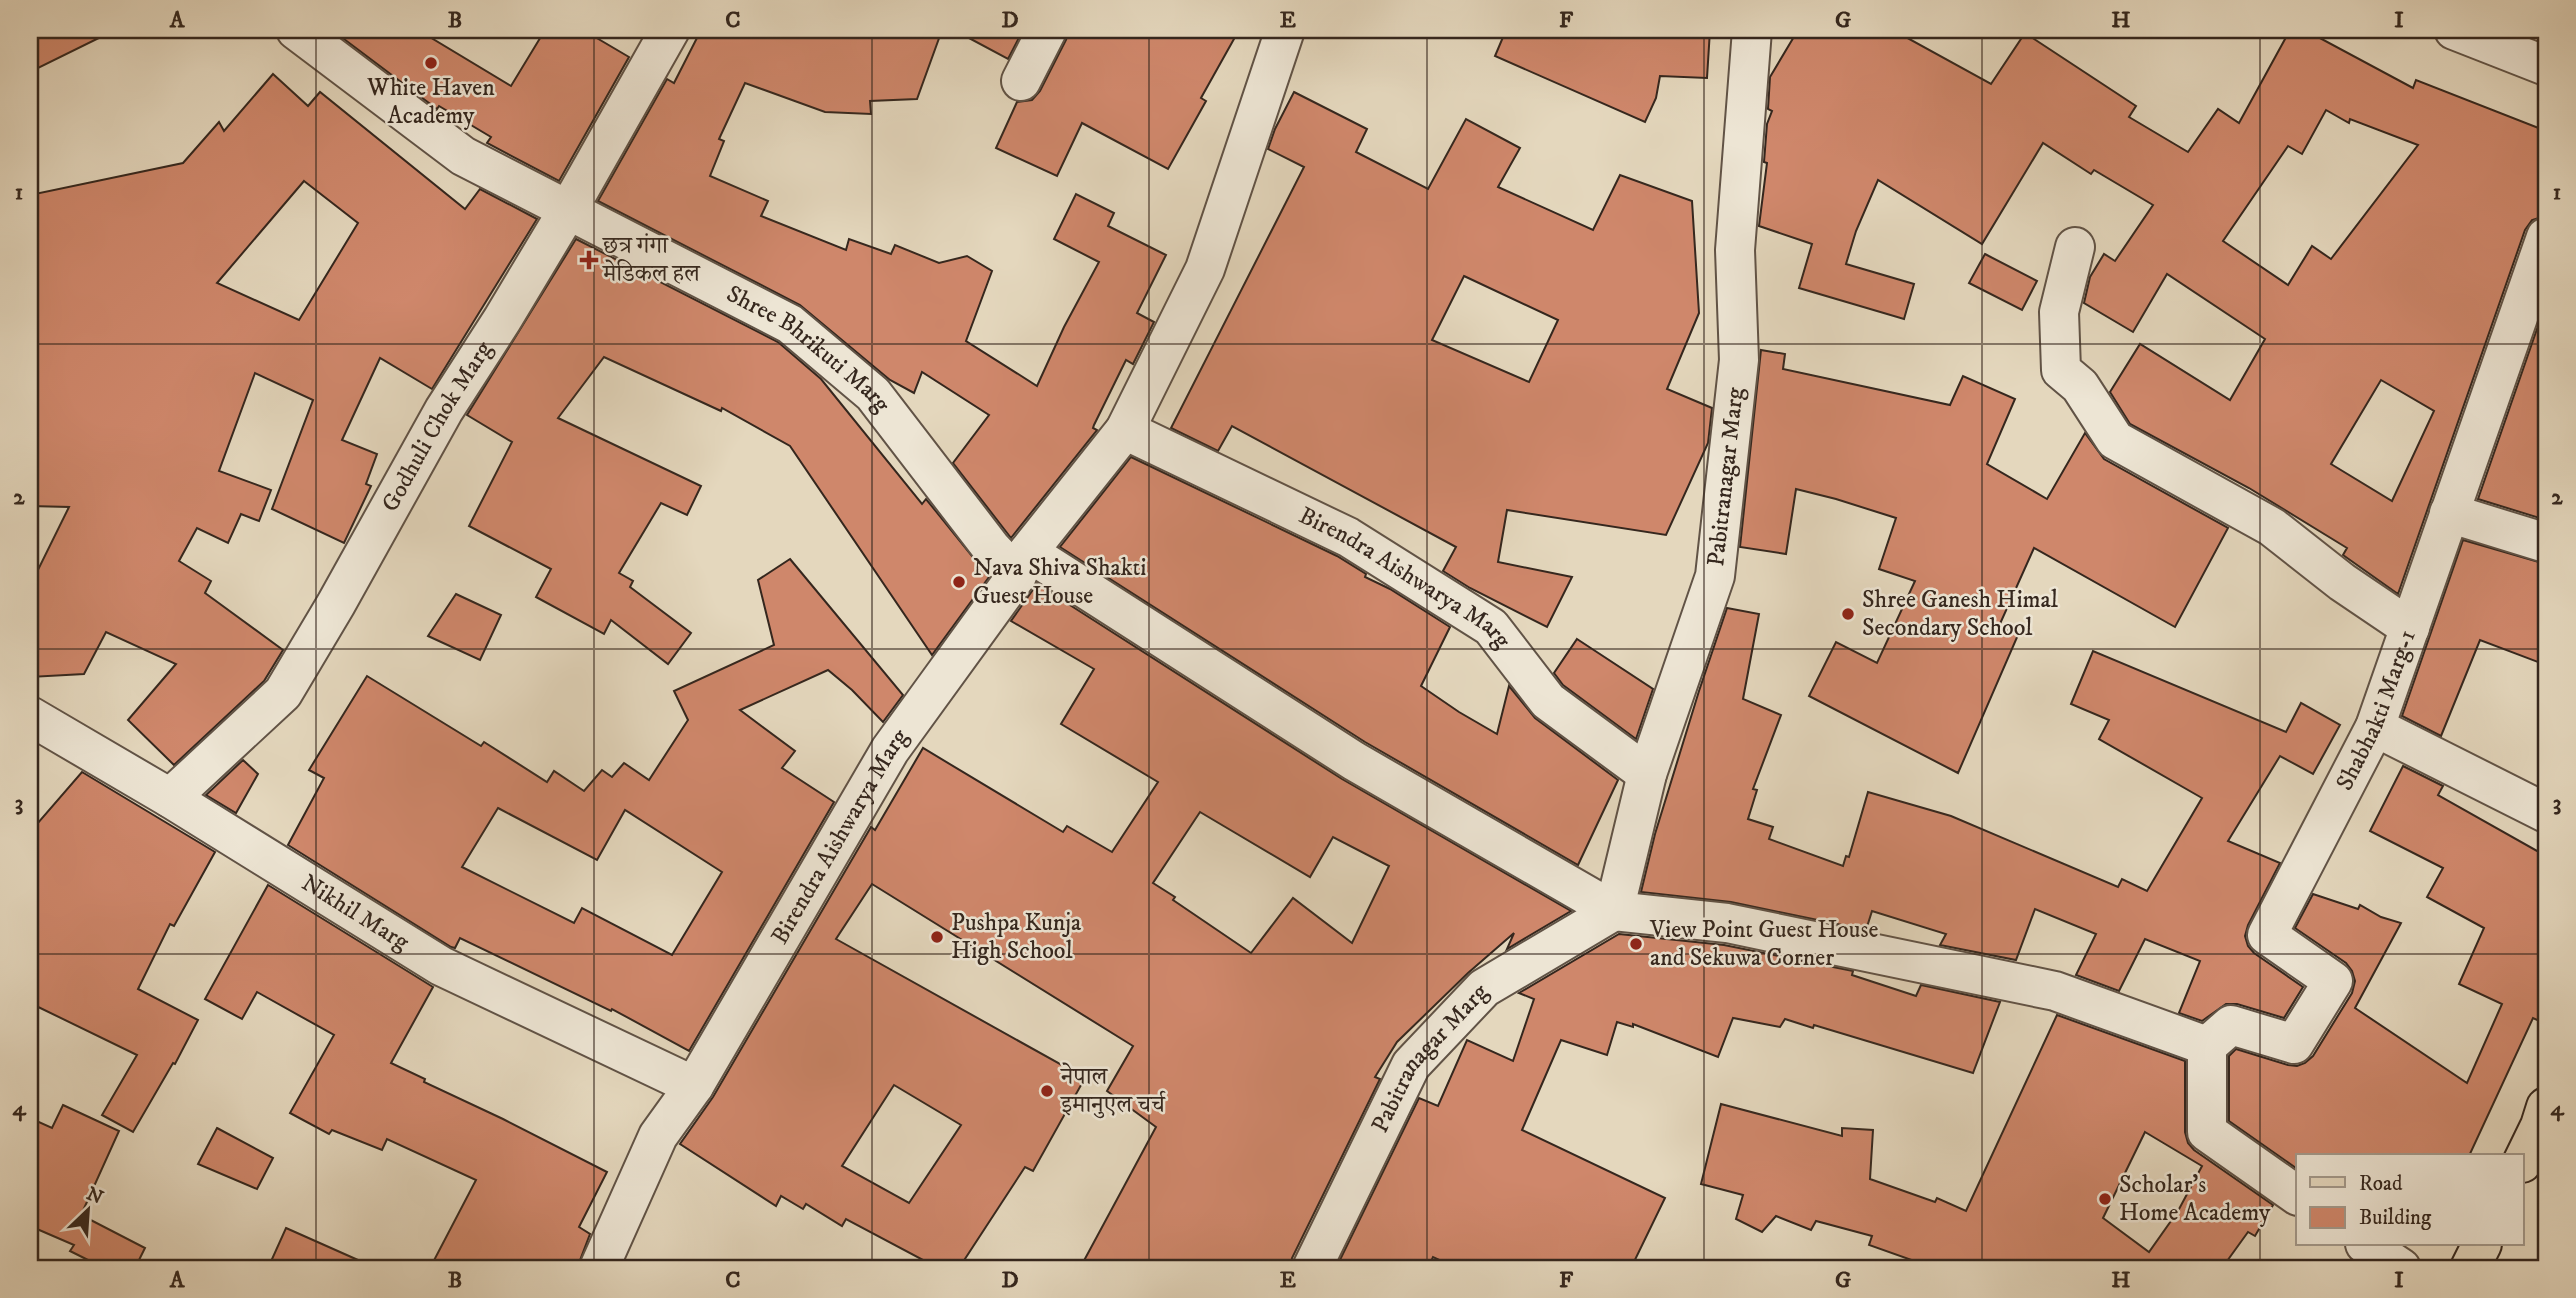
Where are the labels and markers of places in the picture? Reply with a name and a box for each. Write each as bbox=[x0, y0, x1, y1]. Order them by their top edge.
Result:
marker: White Haven Academy bbox=[423, 55, 439, 71]
place label: White Haven Academy bbox=[366, 73, 495, 131]
place label: छत्र गंगा मेडिकल हल bbox=[602, 231, 701, 289]
marker: छत्र गंगा मेडिकल हल bbox=[581, 252, 597, 268]
place label: Nava Shiva Shakti Guest House bbox=[973, 553, 1146, 611]
marker: Nava Shiva Shakti Guest House bbox=[951, 574, 967, 590]
place label: Shree Ganesh Himal Secondary School bbox=[1862, 585, 2059, 643]
marker: Shree Ganesh Himal Secondary School bbox=[1840, 606, 1856, 622]
place label: Pushpa Kunja High School bbox=[951, 908, 1082, 966]
place label: View Point Guest House and Sekuwa Corner bbox=[1649, 915, 1878, 973]
marker: Pushpa Kunja High School bbox=[929, 929, 945, 945]
marker: View Point Guest House and Sekuwa Corner bbox=[1628, 936, 1644, 952]
place label: नेपाल इमानुएल चर्च bbox=[1060, 1062, 1166, 1120]
marker: नेपाल इमानुएल चर्च bbox=[1039, 1083, 1055, 1099]
place label: Scholar's Home Academy bbox=[2119, 1170, 2271, 1228]
marker: Scholar's Home Academy bbox=[2097, 1191, 2113, 1207]

